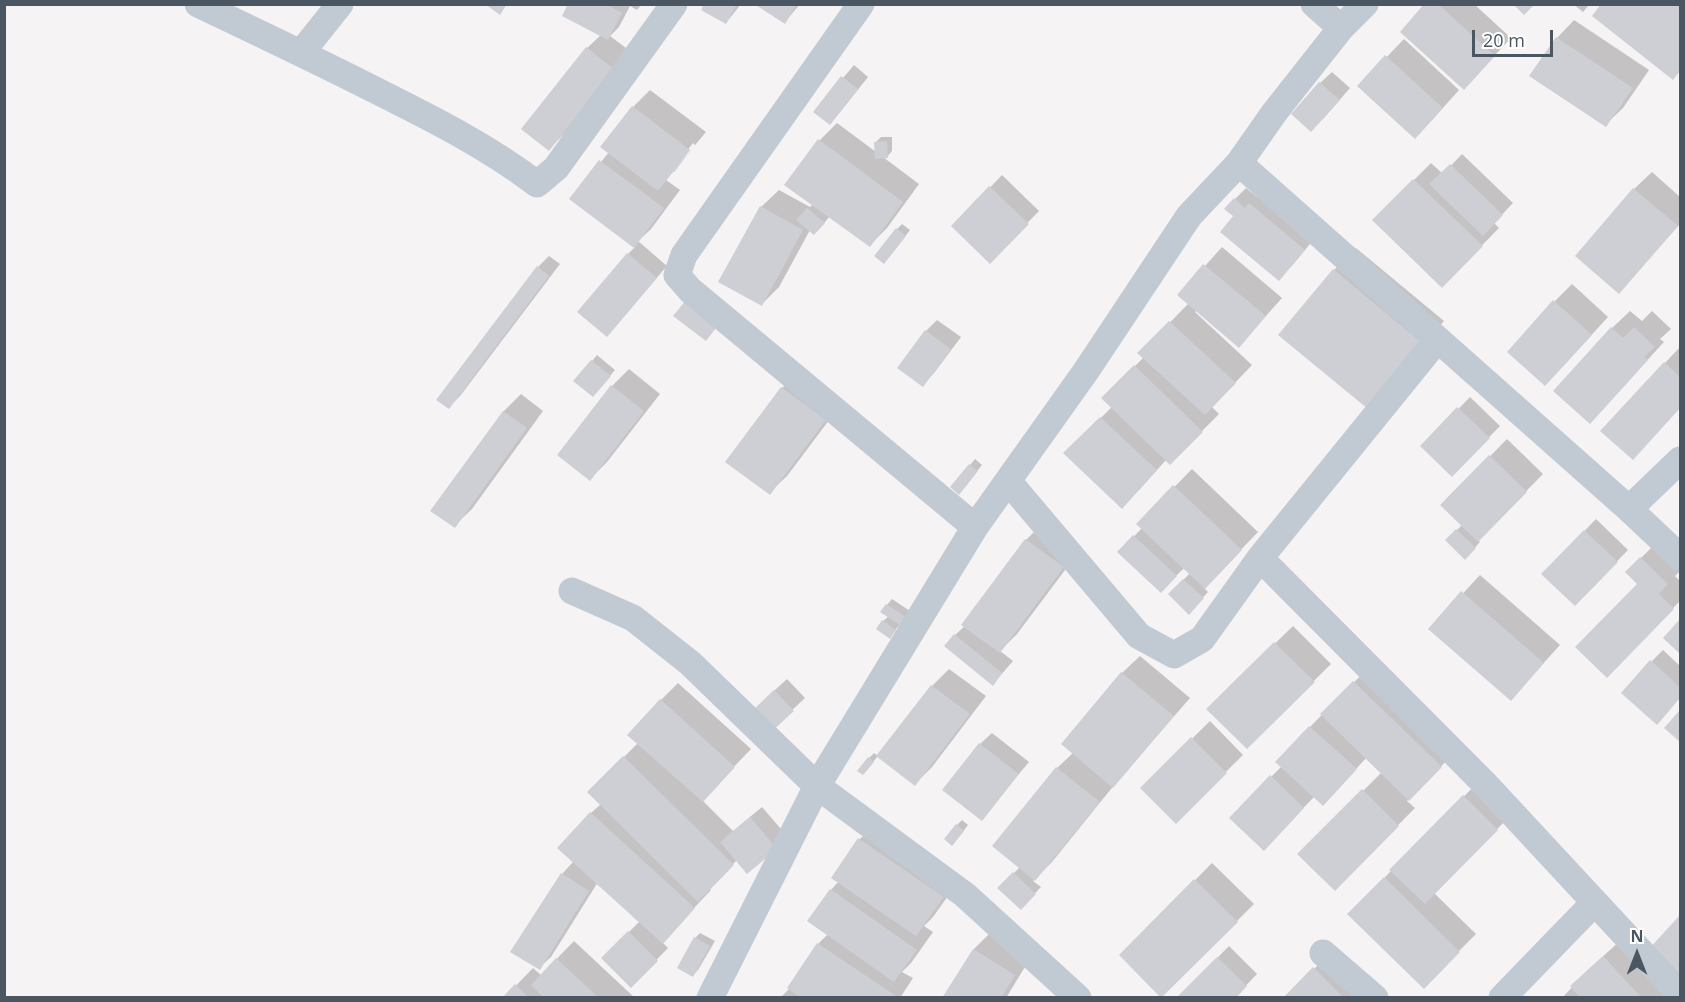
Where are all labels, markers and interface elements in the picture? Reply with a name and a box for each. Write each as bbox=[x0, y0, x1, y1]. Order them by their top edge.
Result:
scale bar bbox=[1475, 18, 1556, 56]
text: 20 m bbox=[1483, 28, 1525, 52]
north arrow bbox=[1607, 924, 1667, 984]
text: N bbox=[1630, 925, 1644, 947]

